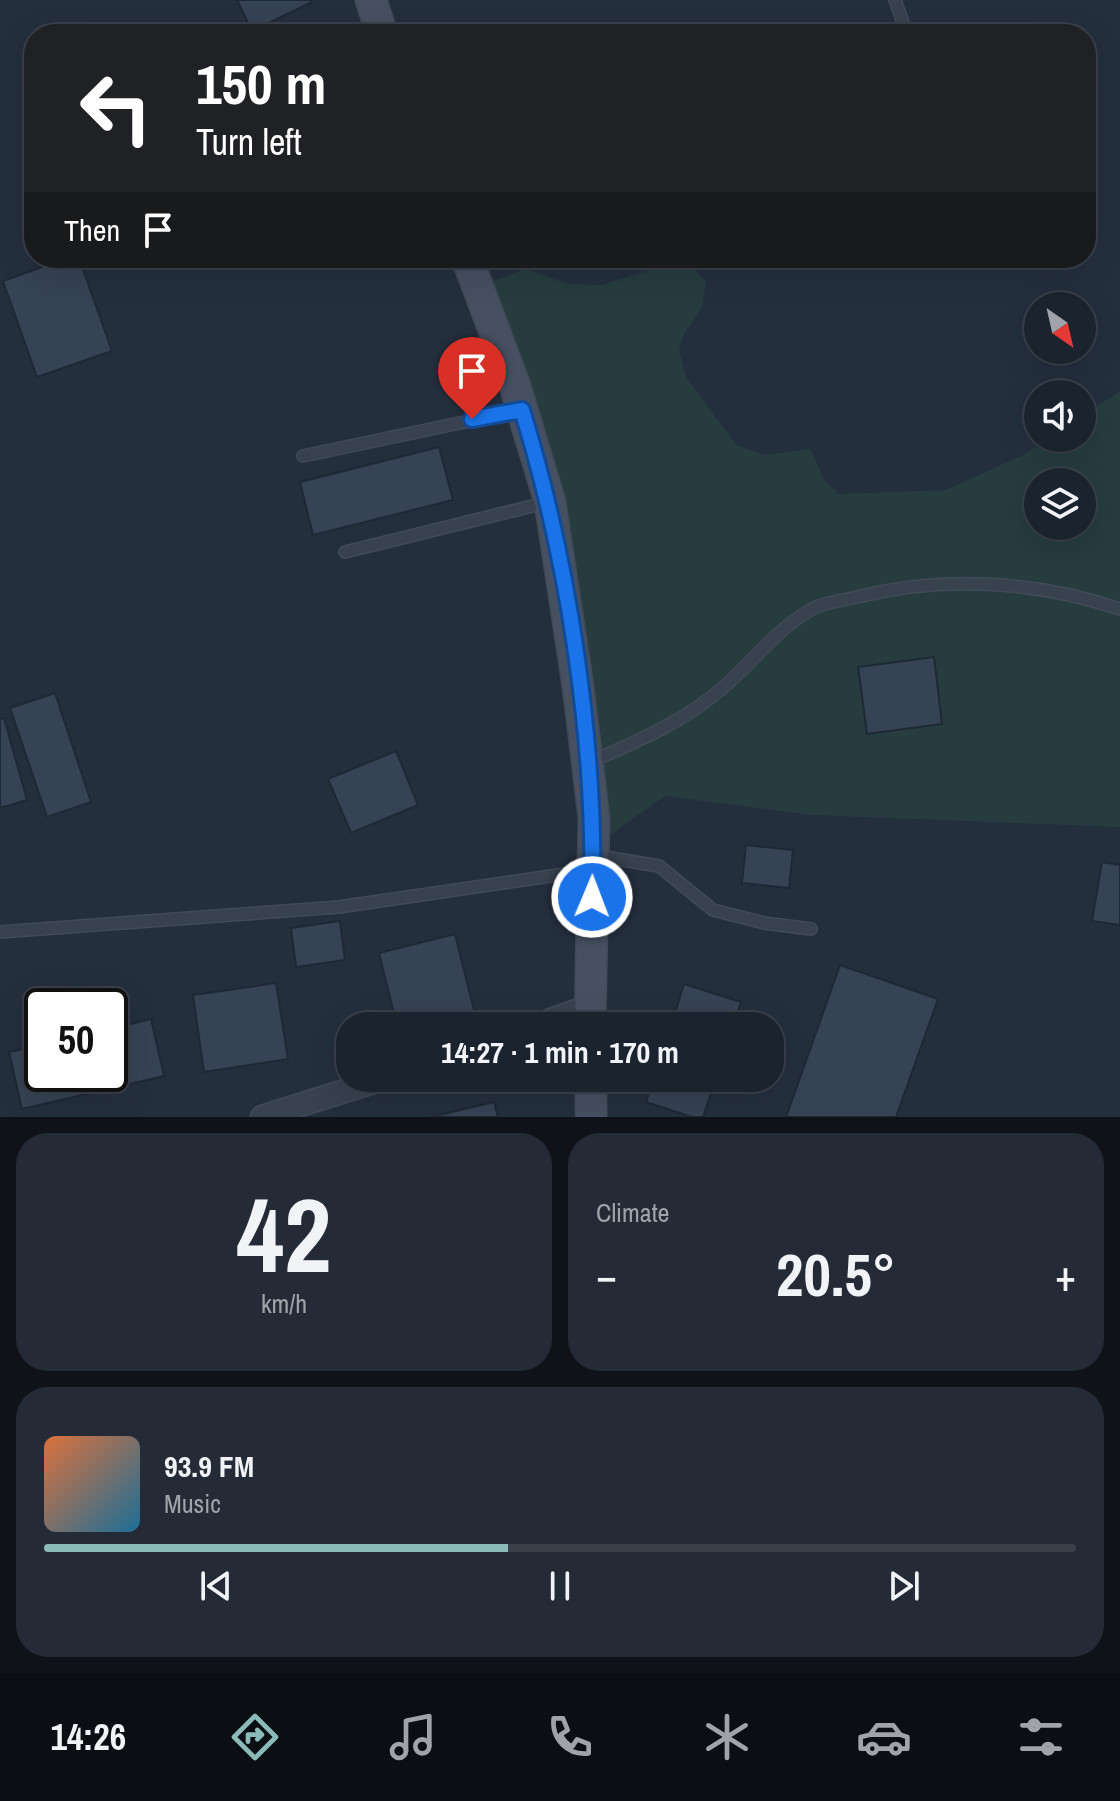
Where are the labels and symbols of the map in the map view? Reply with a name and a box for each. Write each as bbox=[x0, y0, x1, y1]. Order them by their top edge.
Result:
north arrow bbox=[1024, 292, 1096, 364]
pin bbox=[438, 337, 506, 419]
position arrow bbox=[550, 855, 634, 939]
speed limit sign: 50 bbox=[24, 988, 128, 1092]

